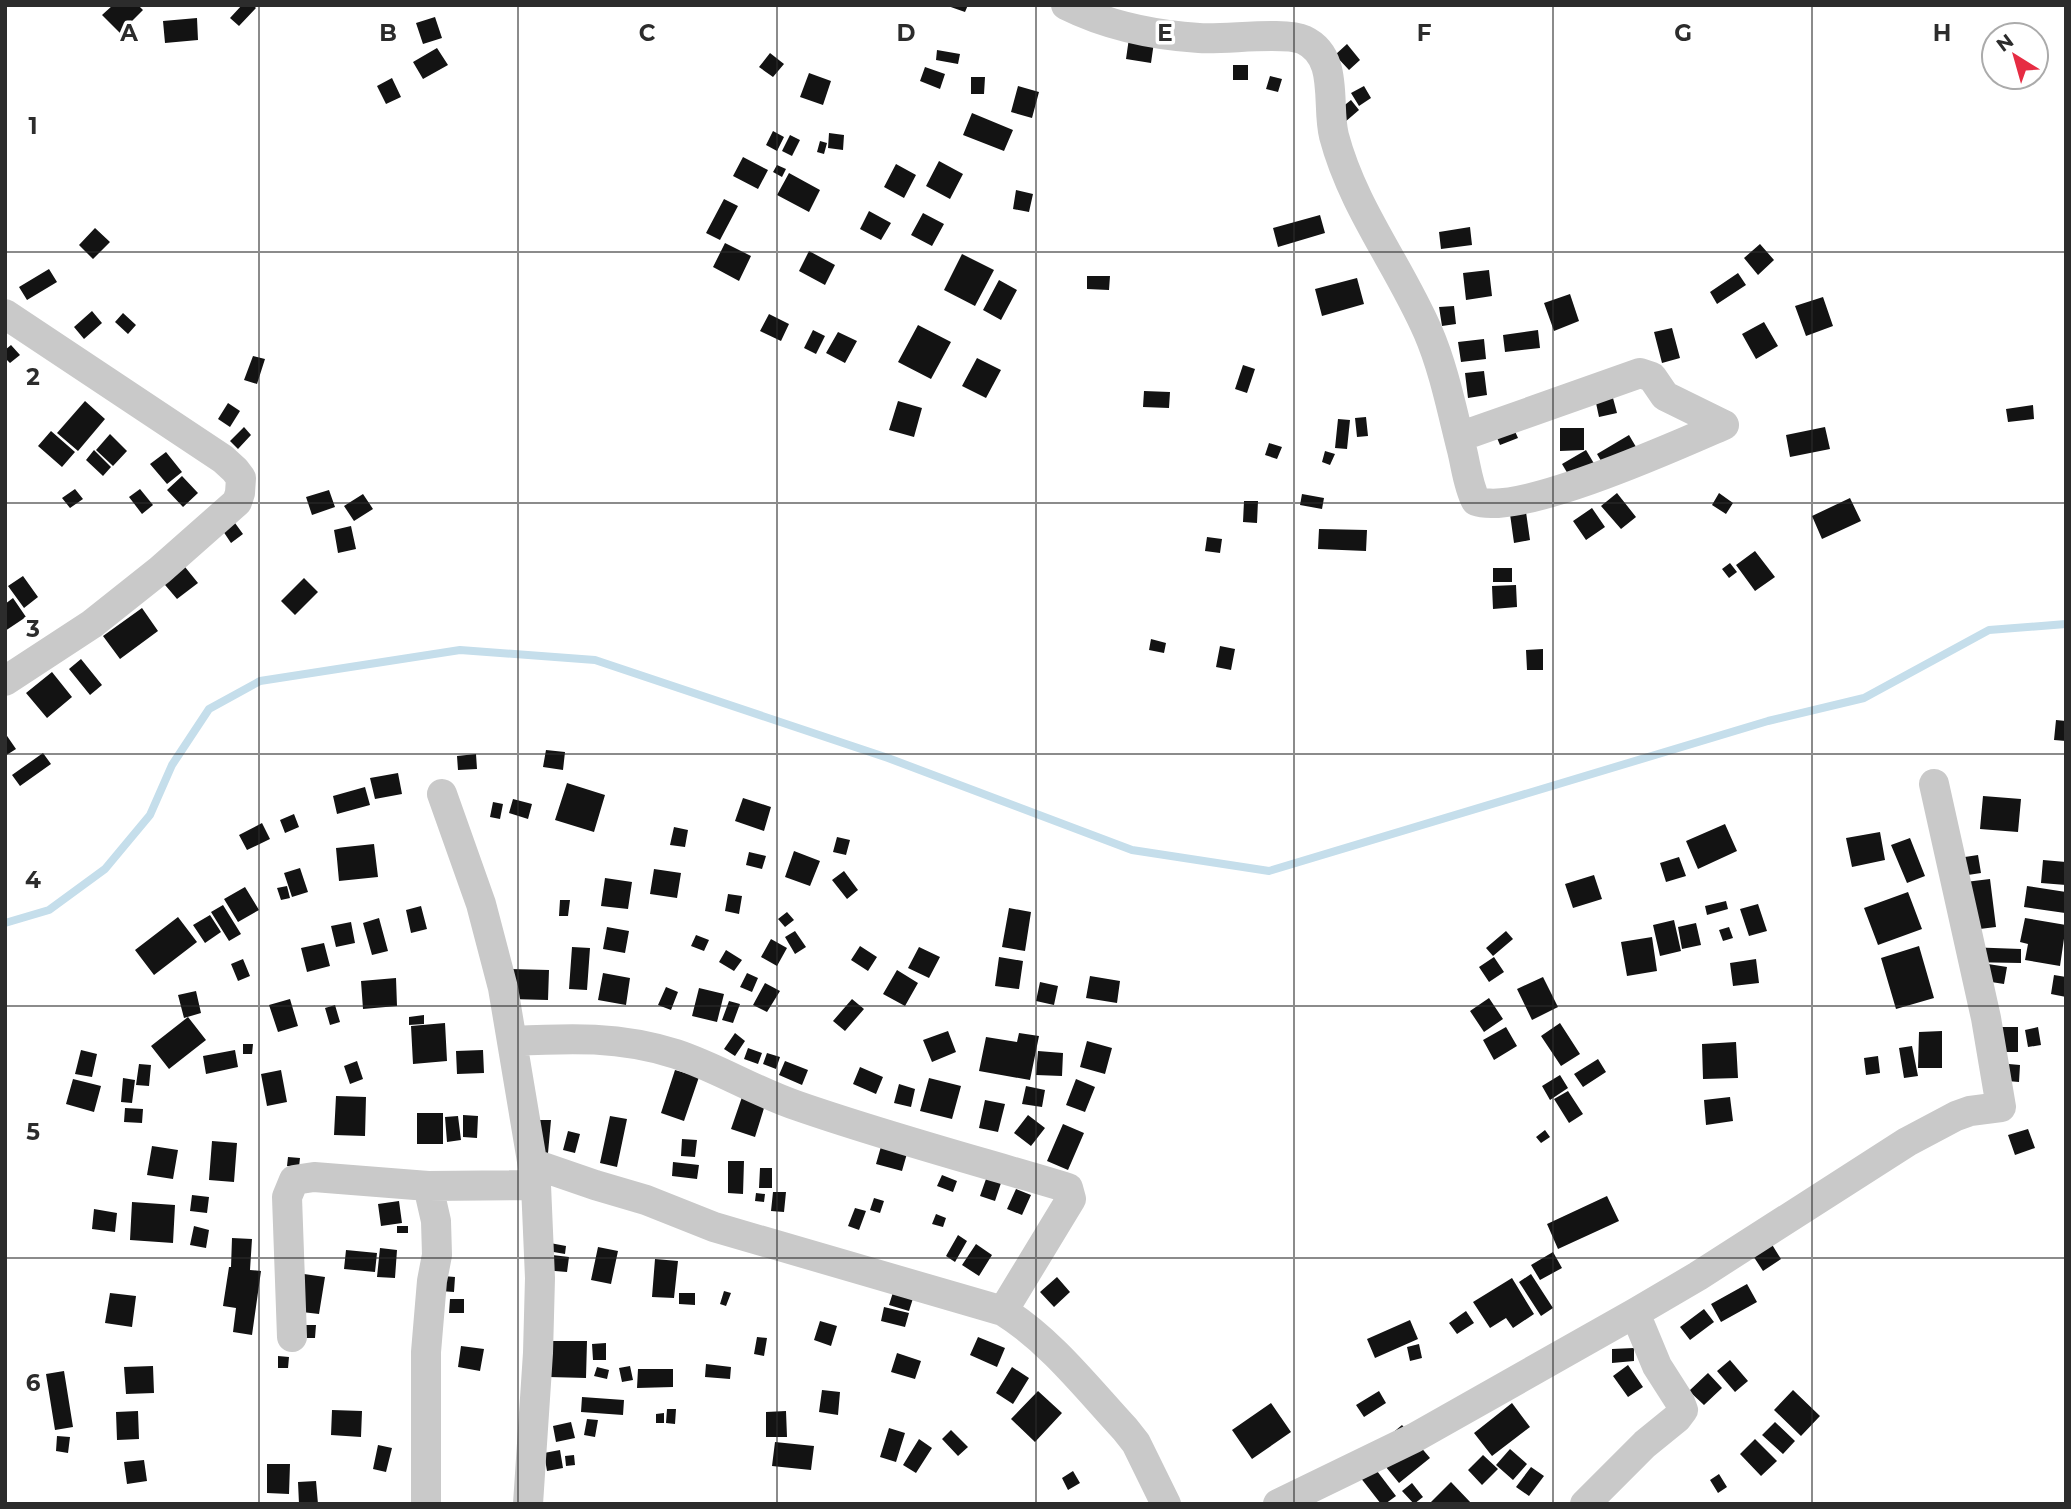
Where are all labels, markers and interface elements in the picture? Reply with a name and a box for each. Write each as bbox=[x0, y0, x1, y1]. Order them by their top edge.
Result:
text: A bbox=[119, 19, 138, 47]
text: B bbox=[379, 19, 397, 47]
text: C bbox=[639, 19, 656, 47]
text: D bbox=[897, 19, 916, 47]
text: E bbox=[1157, 19, 1173, 47]
text: F bbox=[1417, 19, 1432, 47]
text: G bbox=[1674, 19, 1692, 47]
text: H bbox=[1933, 19, 1951, 47]
north arrow bbox=[1980, 21, 2050, 91]
text: N bbox=[1992, 29, 2018, 57]
text: 1 bbox=[28, 112, 38, 140]
text: 2 bbox=[26, 363, 40, 391]
text: 3 bbox=[25, 615, 40, 643]
text: 4 bbox=[25, 866, 41, 894]
text: 5 bbox=[26, 1118, 40, 1146]
text: 6 bbox=[26, 1369, 41, 1397]

